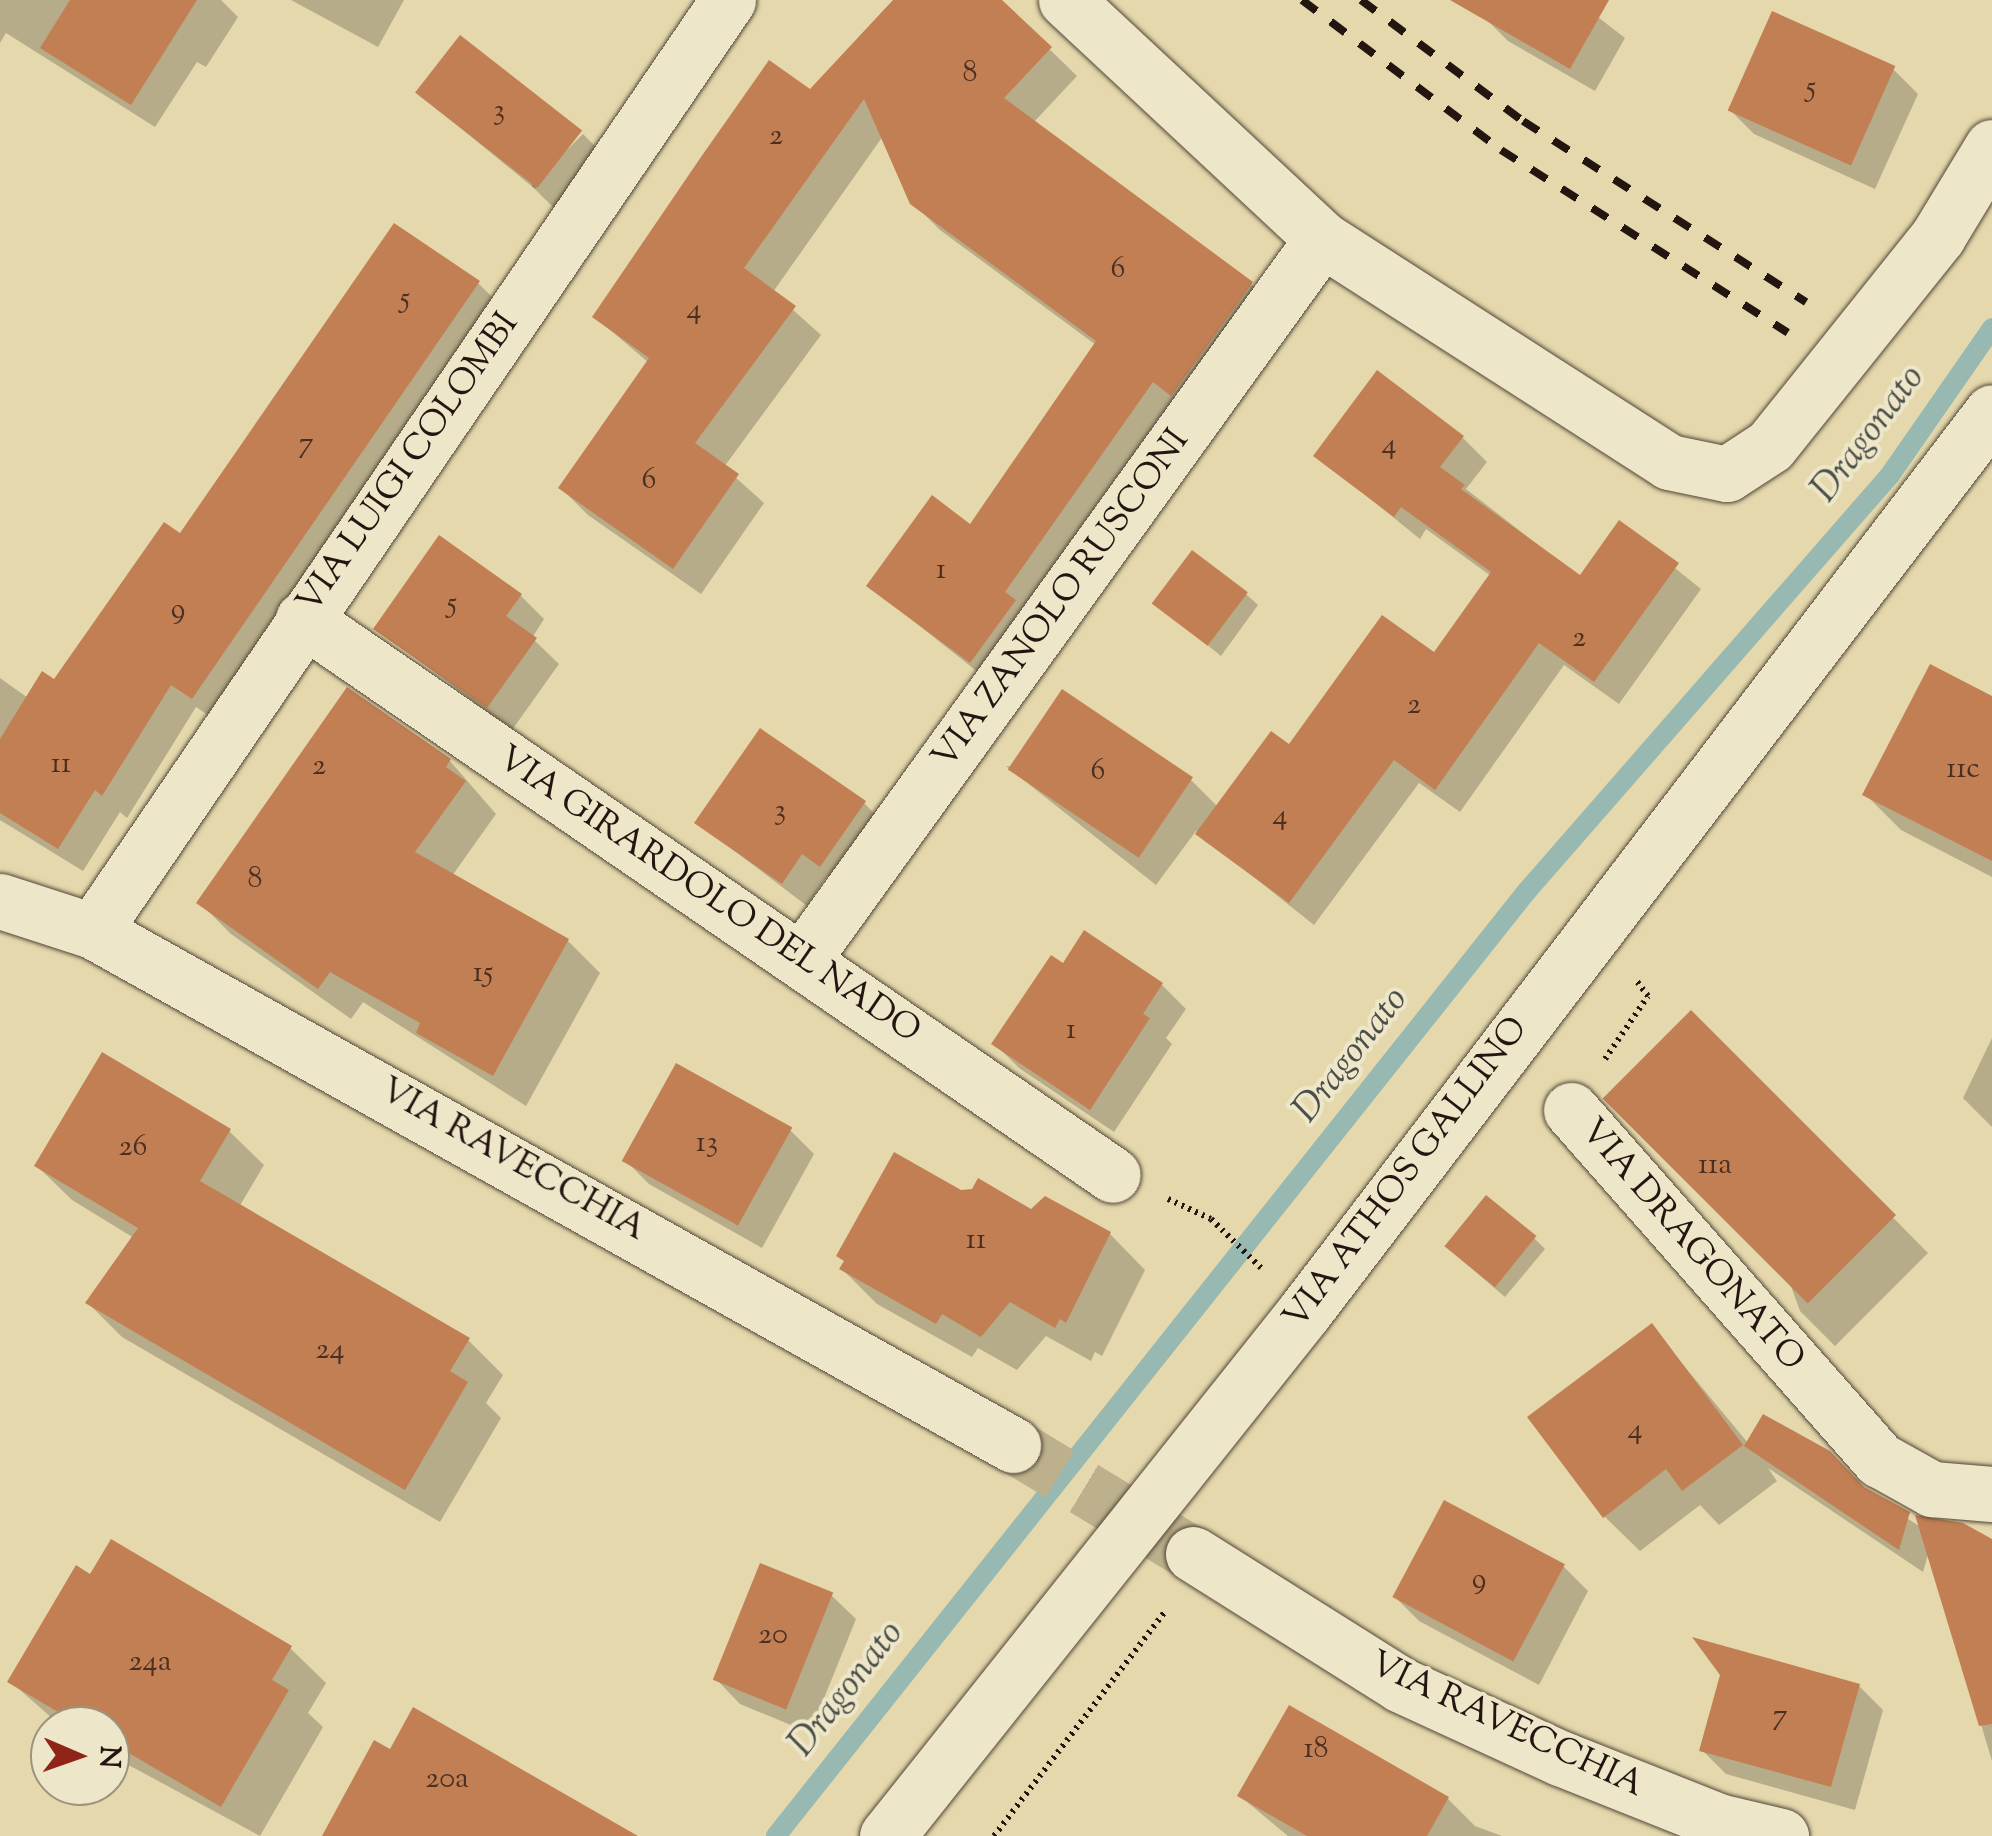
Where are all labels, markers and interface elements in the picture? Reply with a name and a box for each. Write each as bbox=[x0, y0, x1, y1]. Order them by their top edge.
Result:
house number: 8 bbox=[963, 56, 977, 92]
house number: 5 bbox=[1806, 71, 1816, 107]
house number: 3 bbox=[493, 94, 505, 130]
house number: 2 bbox=[769, 119, 783, 155]
house number: 6 bbox=[1111, 252, 1125, 288]
house number: 5 bbox=[400, 282, 410, 318]
house number: 4 bbox=[686, 293, 702, 329]
street label: VIA LUIGI COLOMBI bbox=[289, 306, 529, 622]
water label: Dragonato bbox=[1804, 357, 1936, 513]
street label: VIA ZANOLO RUSCONI bbox=[925, 422, 1199, 778]
house number: 7 bbox=[298, 427, 314, 463]
house number: 4 bbox=[1381, 428, 1397, 464]
house number: 6 bbox=[642, 463, 656, 499]
house number: 1 bbox=[936, 553, 946, 589]
house number: 5 bbox=[447, 587, 457, 623]
house number: 9 bbox=[171, 593, 185, 629]
house number: 2 bbox=[1572, 621, 1586, 657]
house number: 2 bbox=[1407, 688, 1421, 724]
street label: VIA GIRARDOLO DEL NADO bbox=[488, 738, 928, 1054]
house number: 11 bbox=[51, 747, 71, 783]
house number: 2 bbox=[312, 749, 326, 785]
house number: 11c bbox=[1946, 752, 1980, 788]
house number: 6 bbox=[1091, 754, 1105, 790]
house number: 3 bbox=[774, 794, 786, 830]
house number: 4 bbox=[1272, 799, 1288, 835]
house number: 8 bbox=[248, 862, 262, 898]
house number: 15 bbox=[473, 956, 493, 992]
water label: Dragonato bbox=[1285, 979, 1419, 1133]
street label: VIA ATHOS GALLINO bbox=[1276, 1010, 1538, 1338]
house number: 1 bbox=[1066, 1013, 1076, 1049]
street label: VIA RAVECCHIA bbox=[372, 1070, 652, 1252]
street label: VIA DRAGONATO bbox=[1570, 1111, 1812, 1381]
house number: 13 bbox=[696, 1126, 718, 1162]
house number: 26 bbox=[119, 1130, 147, 1166]
house number: 11a bbox=[1698, 1148, 1732, 1184]
house number: 11 bbox=[966, 1223, 986, 1259]
house number: 24 bbox=[315, 1333, 345, 1369]
house number: 4 bbox=[1627, 1413, 1643, 1449]
house number: 9 bbox=[1472, 1563, 1486, 1599]
water label: Dragonato bbox=[781, 1613, 915, 1767]
house number: 20 bbox=[758, 1618, 788, 1654]
street label: VIA RAVECCHIA bbox=[1362, 1644, 1650, 1808]
house number: 24a bbox=[129, 1645, 171, 1681]
house number: 7 bbox=[1772, 1699, 1788, 1735]
north arrow bbox=[30, 1706, 130, 1806]
house number: 18 bbox=[1303, 1732, 1329, 1768]
text: N bbox=[88, 1745, 128, 1769]
house number: 20a bbox=[425, 1762, 469, 1798]

